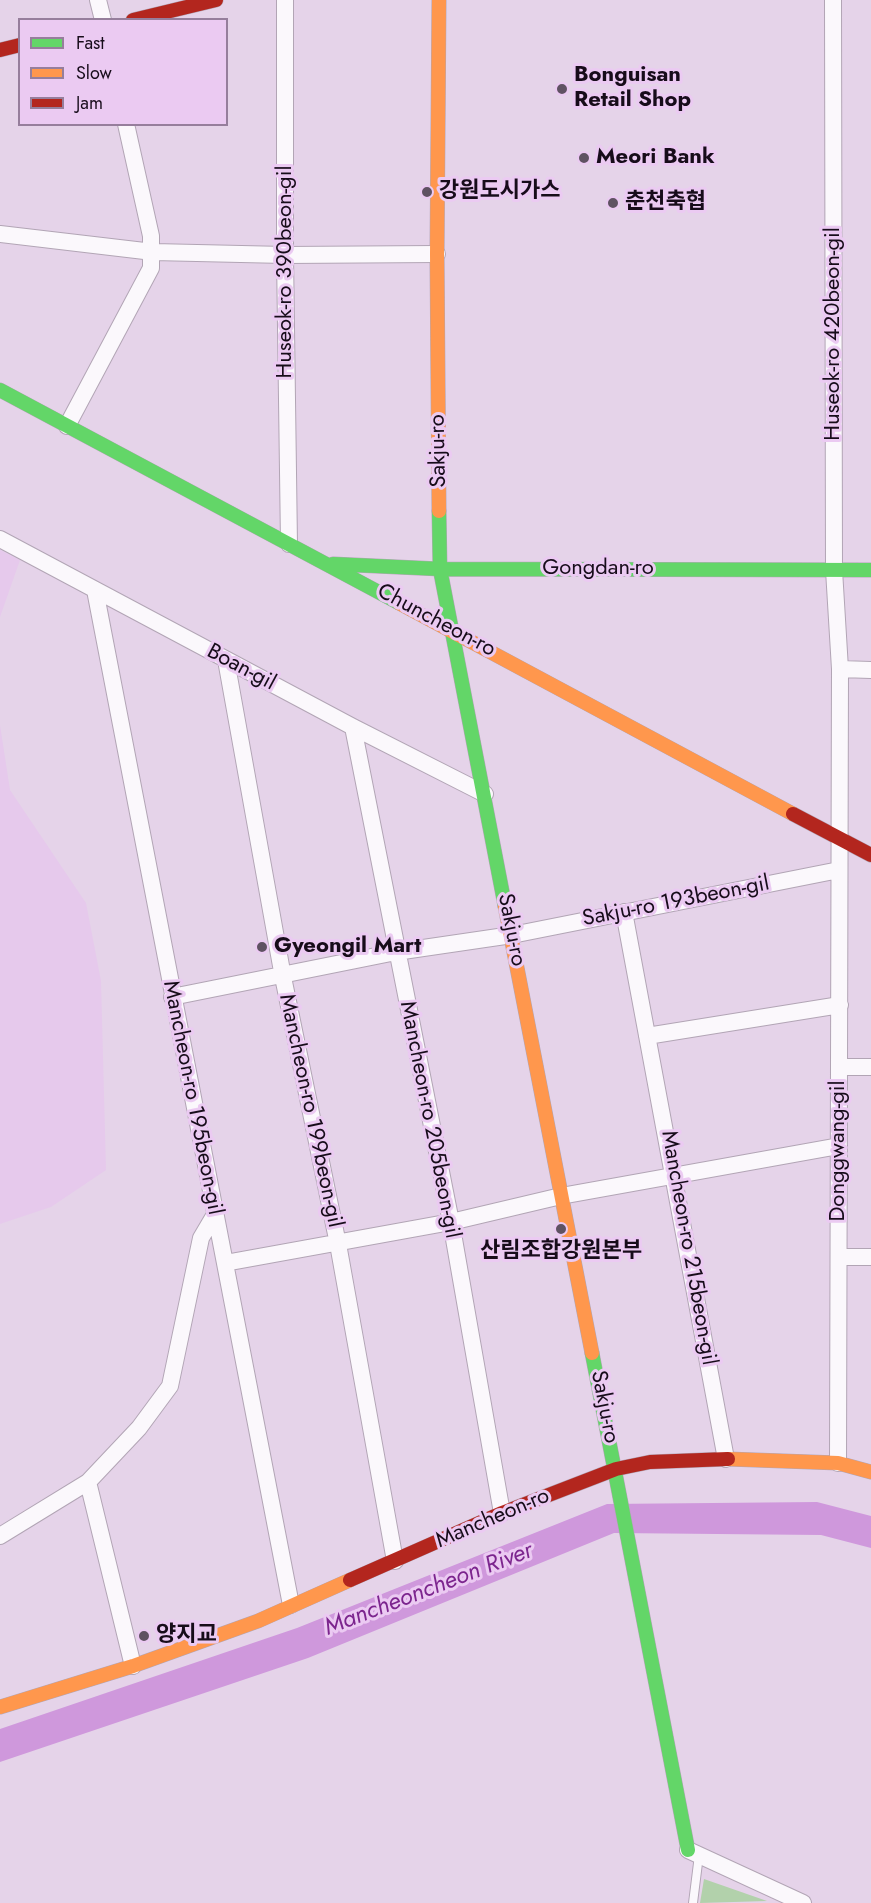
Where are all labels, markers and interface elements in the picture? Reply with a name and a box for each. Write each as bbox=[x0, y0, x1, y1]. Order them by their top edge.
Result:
legend bbox=[18, 18, 228, 126]
text: Fast bbox=[76, 30, 105, 56]
text: Slow bbox=[76, 60, 112, 86]
place label: Bonguisan Retail Shop bbox=[574, 63, 691, 114]
marker: Bonguisan Retail Shop bbox=[555, 82, 569, 96]
text: Jam bbox=[76, 90, 103, 116]
place label: Meori Bank bbox=[596, 145, 715, 171]
marker: Meori Bank bbox=[577, 151, 591, 165]
street label: Huseok-ro 390beon-gil bbox=[273, 166, 299, 378]
place label: 강원도시가스 bbox=[439, 179, 560, 205]
marker: 강원도시가스 bbox=[420, 185, 434, 199]
place label: 춘천축협 bbox=[625, 190, 706, 216]
marker: 춘천축협 bbox=[606, 196, 620, 210]
street label: Huseok-ro 420beon-gil bbox=[821, 227, 847, 441]
street label: Sakju-ro bbox=[425, 414, 453, 488]
street label: Gongdan-ro bbox=[542, 556, 654, 582]
street label: Chuncheon-ro bbox=[372, 579, 500, 663]
street label: Boan-gil bbox=[202, 639, 280, 697]
street label: Sakju-ro 193beon-gil bbox=[580, 871, 772, 933]
street label: Sakju-ro bbox=[491, 892, 531, 968]
place label: Gyeongil Mart bbox=[274, 934, 421, 960]
marker: Gyeongil Mart bbox=[255, 940, 269, 954]
street label: Mancheon-ro 195beon-gil bbox=[156, 979, 228, 1217]
street label: Mancheon-ro 199beon-gil bbox=[272, 992, 348, 1230]
street label: Mancheon-ro 205beon-gil bbox=[393, 999, 465, 1241]
street label: Donggwang-gil bbox=[826, 1080, 852, 1222]
street label: Mancheon-ro 215beon-gil bbox=[654, 1129, 722, 1367]
marker: 산림조합강원본부 bbox=[554, 1222, 568, 1236]
place label: 산림조합강원본부 bbox=[480, 1239, 642, 1265]
street label: Sakju-ro bbox=[584, 1369, 624, 1445]
street label: Mancheon-ro bbox=[432, 1483, 554, 1555]
water label: Mancheoncheon River bbox=[321, 1537, 537, 1643]
place label: 양지교 bbox=[156, 1623, 217, 1649]
marker: 양지교 bbox=[137, 1629, 151, 1643]

